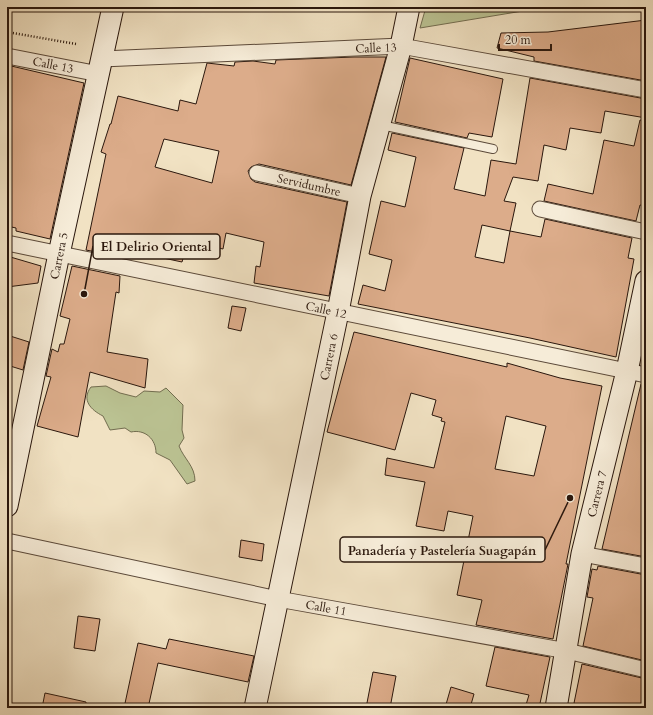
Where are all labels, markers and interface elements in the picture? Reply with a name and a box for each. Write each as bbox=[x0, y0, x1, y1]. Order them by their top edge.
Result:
scale bar bbox=[499, 26, 551, 52]
text: 20 m bbox=[505, 32, 532, 48]
street label: Calle 13 bbox=[355, 39, 397, 57]
street label: Calle 13 bbox=[31, 53, 75, 77]
street label: Servidumbre bbox=[276, 170, 342, 200]
street label: Carrera 5 bbox=[46, 231, 72, 281]
callout: El Delirio Oriental bbox=[93, 234, 220, 259]
text: El Delirio Oriental bbox=[101, 238, 212, 256]
street label: Calle 12 bbox=[304, 298, 348, 322]
street label: Carrera 6 bbox=[316, 332, 342, 382]
street label: Carrera 7 bbox=[583, 469, 611, 519]
callout: Panadería y Pastelería Suagapán bbox=[340, 537, 545, 562]
text: Panadería y Pastelería Suagapán bbox=[348, 542, 537, 560]
street label: Calle 11 bbox=[304, 597, 348, 619]

